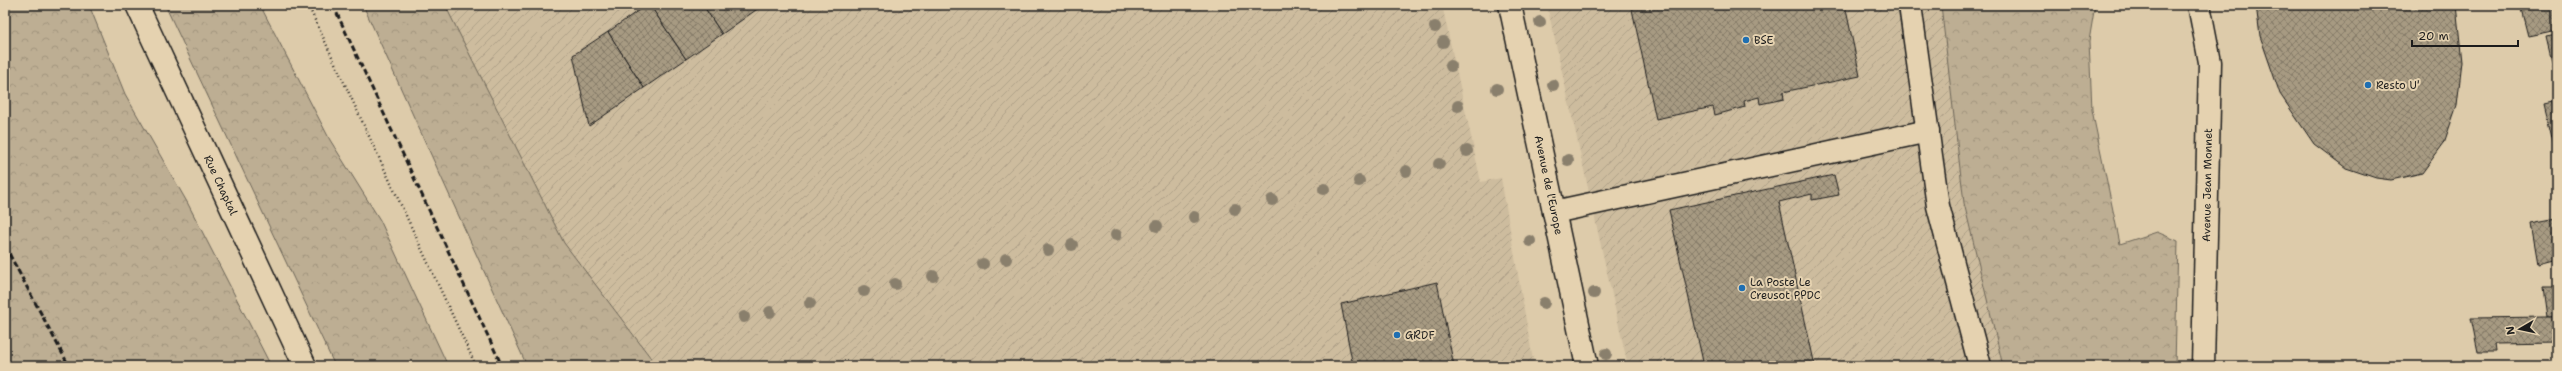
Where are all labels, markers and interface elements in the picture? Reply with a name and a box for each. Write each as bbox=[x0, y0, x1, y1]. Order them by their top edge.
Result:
scale bar bbox=[2412, 22, 2518, 48]
text: 20 m bbox=[2418, 28, 2449, 44]
place label: BSE bbox=[1754, 33, 1774, 48]
marker: BSE bbox=[1741, 35, 1751, 45]
place label: Resto U' bbox=[2376, 78, 2420, 93]
marker: Resto U' bbox=[2363, 80, 2373, 90]
street label: Avenue Jean Monnet bbox=[2199, 128, 2216, 242]
street label: Avenue de l'Europe bbox=[1531, 134, 1566, 236]
street label: Rue Chaptal bbox=[200, 153, 241, 218]
place label: La Poste Le Creusot PPDC bbox=[1750, 275, 1821, 303]
marker: La Poste Le Creusot PPDC bbox=[1737, 283, 1747, 293]
north arrow bbox=[2500, 309, 2540, 349]
text: N bbox=[2502, 325, 2519, 336]
place label: GRDF bbox=[1405, 328, 1435, 343]
marker: GRDF bbox=[1392, 330, 1402, 340]

